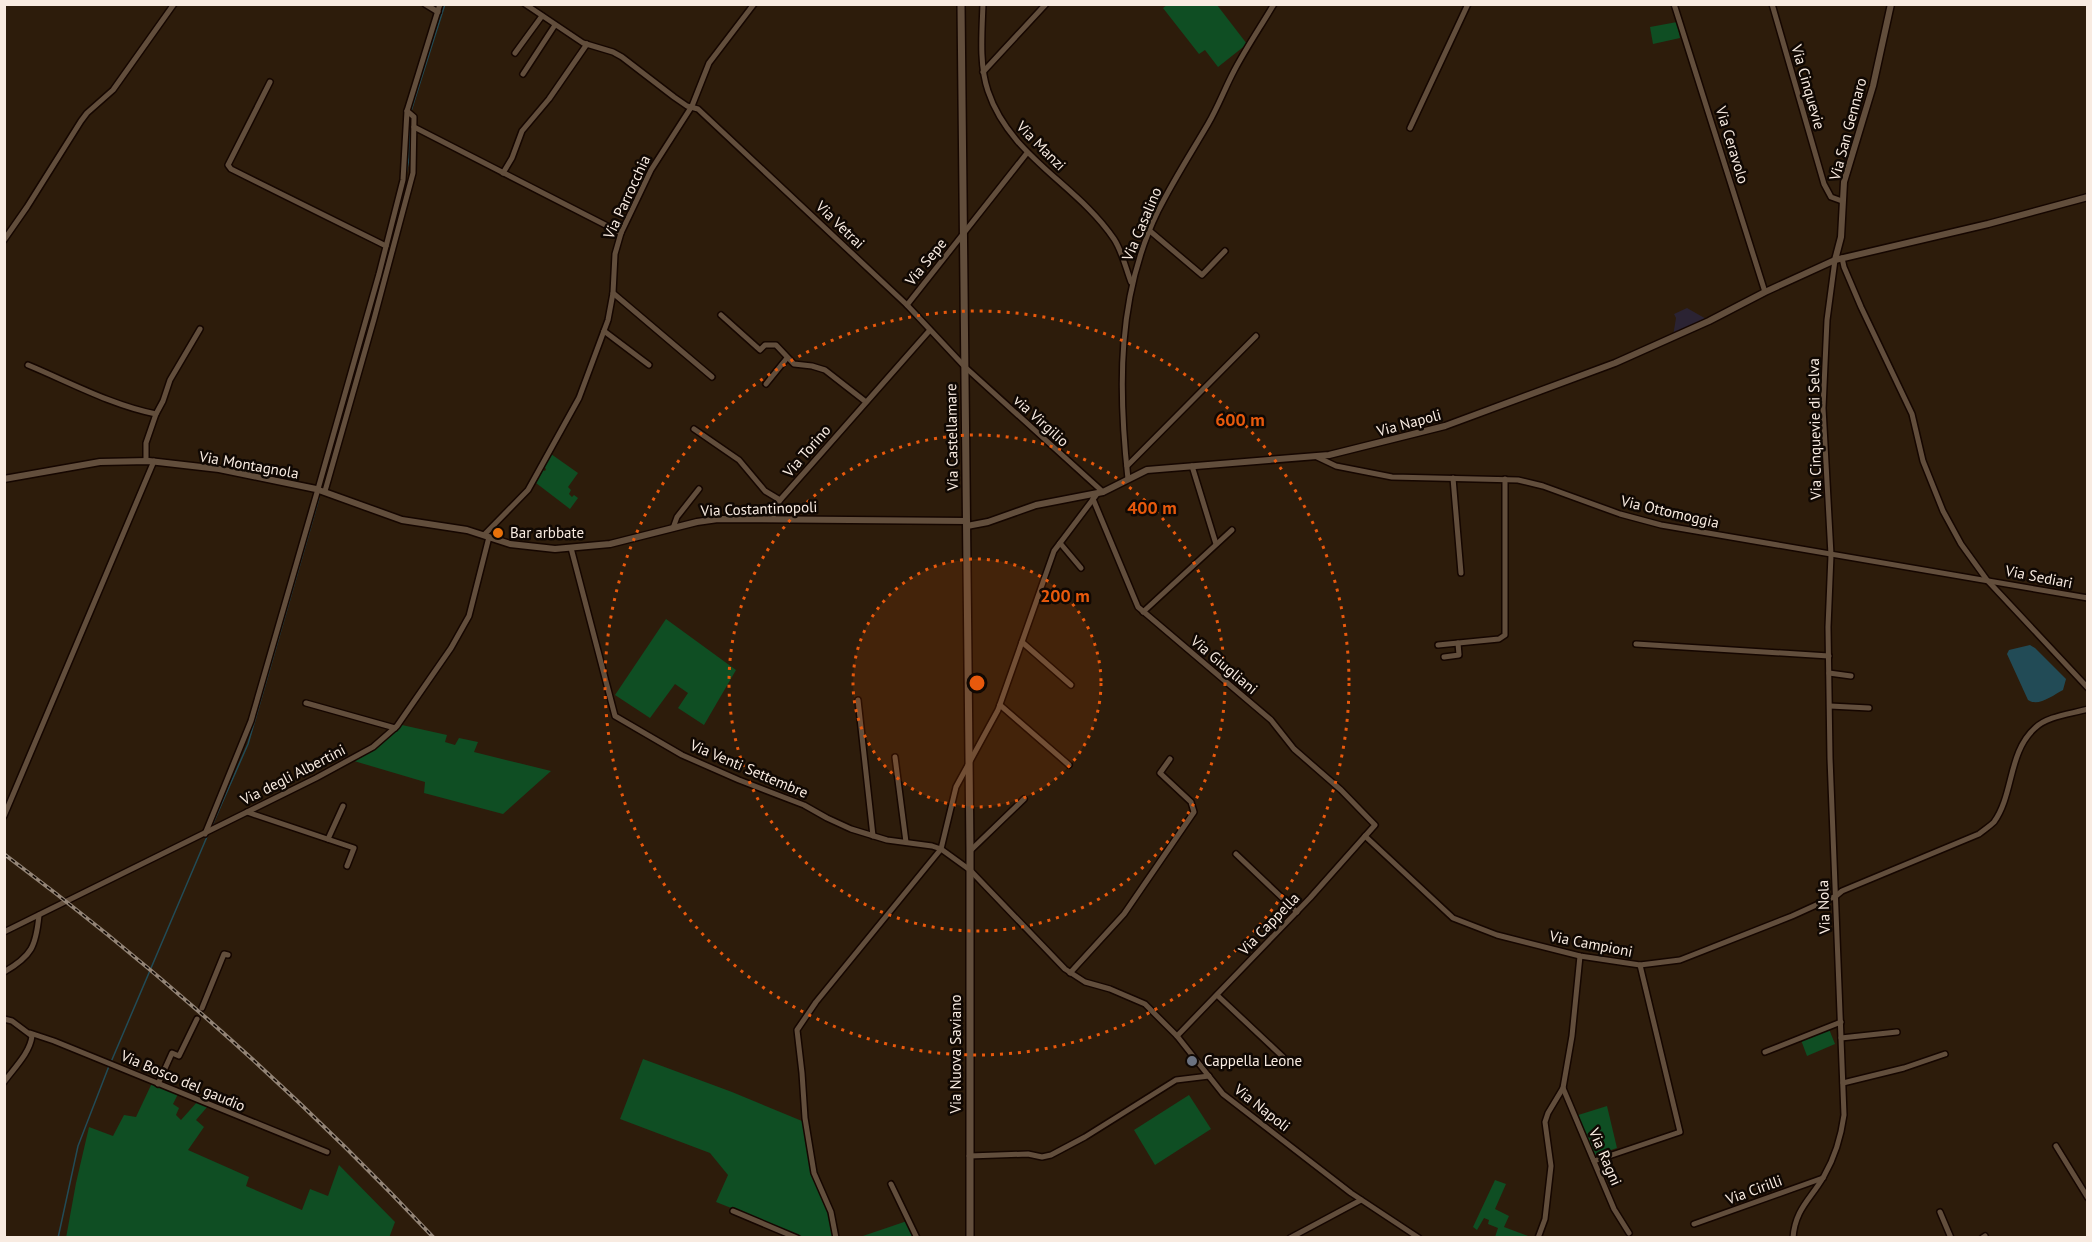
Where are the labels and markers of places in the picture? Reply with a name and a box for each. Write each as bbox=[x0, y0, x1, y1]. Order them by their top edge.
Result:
place label: Bar arbbate bbox=[510, 523, 584, 542]
marker: Bar arbbate bbox=[491, 526, 505, 540]
centre of rings bbox=[967, 673, 987, 693]
place label: Cappella Leone bbox=[1204, 1051, 1302, 1070]
marker: Cappella Leone bbox=[1185, 1054, 1199, 1068]

